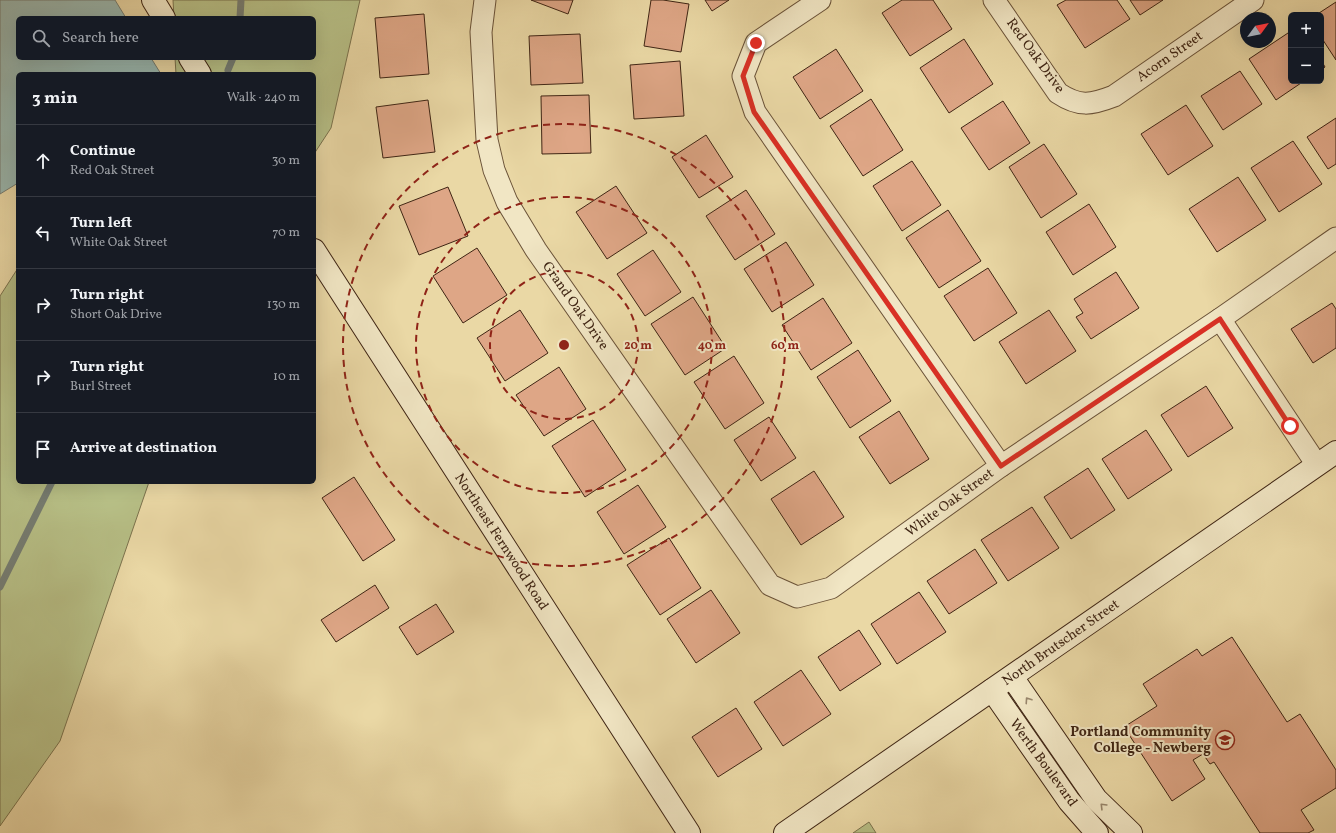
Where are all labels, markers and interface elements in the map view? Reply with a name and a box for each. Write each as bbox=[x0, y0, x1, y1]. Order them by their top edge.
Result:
north arrow bbox=[1240, 12, 1276, 48]
map controls bbox=[1288, 12, 1324, 84]
button: + bbox=[1288, 12, 1324, 48]
street label: Red Oak Drive bbox=[1001, 15, 1069, 98]
search box bbox=[16, 16, 316, 60]
icon: search bbox=[30, 27, 52, 49]
street label: Acorn Street bbox=[1133, 27, 1207, 87]
text: Search here bbox=[62, 28, 139, 49]
route end bbox=[747, 34, 765, 52]
button: − bbox=[1288, 48, 1324, 84]
text: 3 min bbox=[32, 87, 78, 110]
text: Walk · 240 m bbox=[227, 89, 300, 107]
text: Continue bbox=[70, 141, 135, 162]
icon: ahead bbox=[32, 150, 54, 172]
text: 30 m bbox=[272, 152, 300, 170]
text: Red Oak Street bbox=[70, 162, 154, 180]
text: Turn left bbox=[70, 213, 132, 234]
icon: left bbox=[32, 222, 54, 244]
text: 70 m bbox=[272, 224, 300, 242]
text: White Oak Street bbox=[70, 234, 168, 252]
street label: Grand Oak Drive bbox=[537, 258, 613, 354]
text: Turn right bbox=[70, 285, 144, 306]
icon: right bbox=[32, 294, 54, 316]
text: 130 m bbox=[267, 296, 300, 314]
text: Short Oak Drive bbox=[70, 306, 162, 324]
centre of rings bbox=[557, 338, 571, 352]
text: 20 m bbox=[624, 338, 652, 354]
text: 40 m bbox=[698, 338, 727, 354]
text: 60 m bbox=[771, 338, 799, 354]
text: Turn right bbox=[70, 357, 144, 378]
icon: right bbox=[32, 366, 54, 388]
text: 10 m bbox=[273, 368, 300, 386]
text: Burl Street bbox=[70, 378, 131, 396]
route start bbox=[1281, 417, 1299, 435]
icon: arrive bbox=[32, 438, 54, 460]
text: Arrive at destination bbox=[70, 438, 217, 459]
street label: White Oak Street bbox=[902, 464, 998, 542]
street label: Northeast Fernwood Road bbox=[450, 470, 552, 614]
street label: North Brutscher Street bbox=[998, 595, 1124, 691]
one-way arrow bbox=[1025, 697, 1033, 704]
street label: Werth Boulevard bbox=[1005, 715, 1081, 811]
place label: Portland Community College - Newberg bbox=[1070, 723, 1211, 758]
school or university icon: Portland Community College - Newberg bbox=[1214, 729, 1236, 751]
one-way arrow bbox=[1100, 803, 1108, 811]

